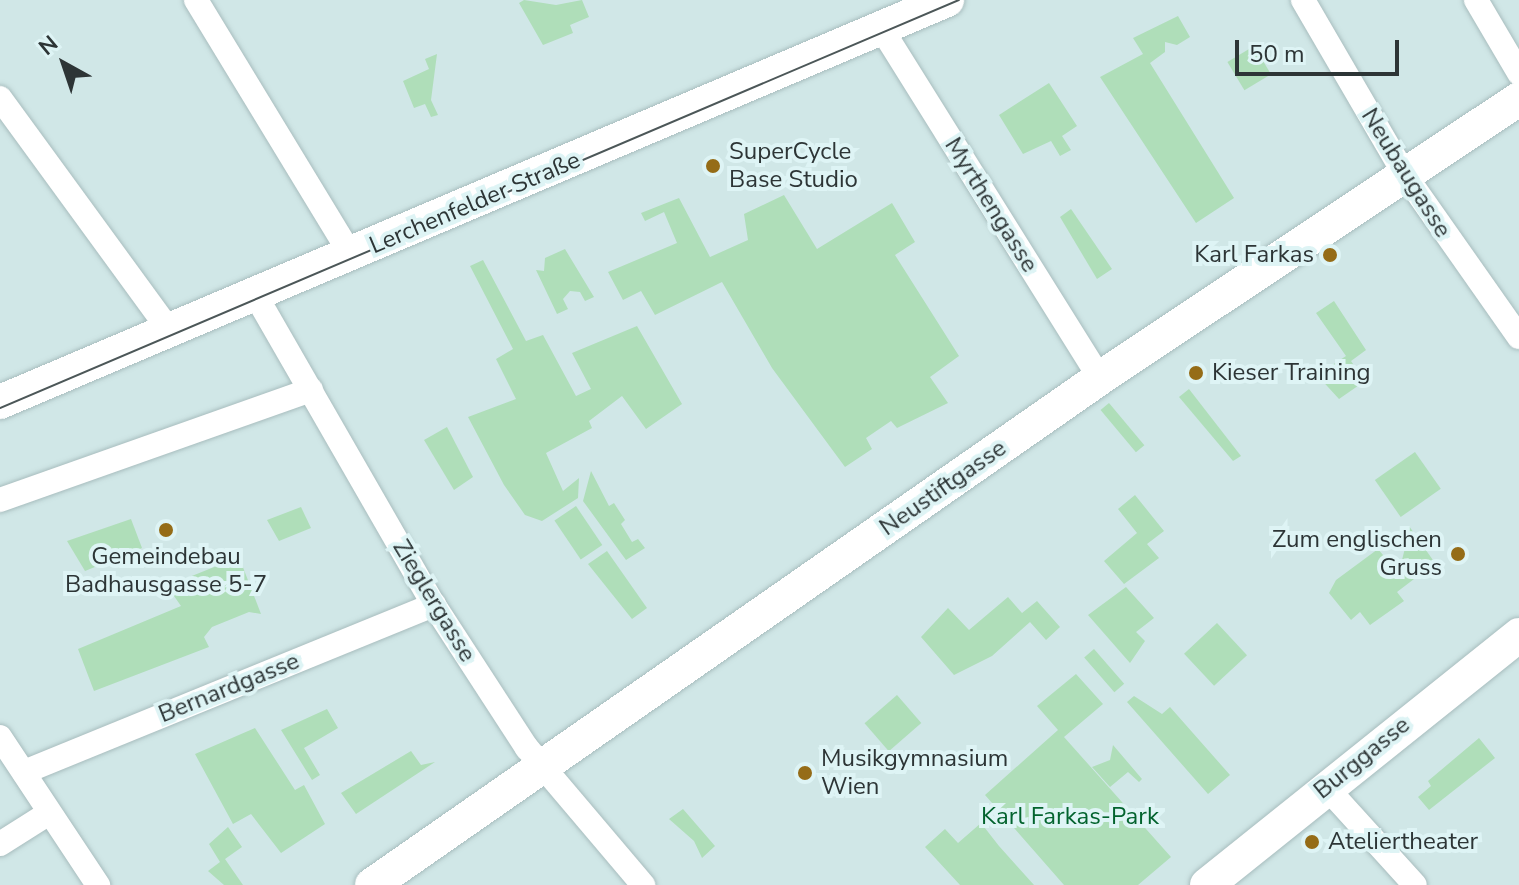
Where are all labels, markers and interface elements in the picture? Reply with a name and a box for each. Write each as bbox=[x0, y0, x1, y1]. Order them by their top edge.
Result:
north arrow bbox=[24, 24, 104, 104]
scale bar bbox=[1239, 24, 1403, 74]
text: N bbox=[33, 29, 65, 62]
text: 50 m bbox=[1249, 38, 1305, 70]
street label: Neubaugasse bbox=[1355, 103, 1457, 243]
street label: Myrthengasse bbox=[938, 132, 1044, 278]
place label: SuperCycle Base Studio bbox=[729, 138, 858, 194]
street label: Lerchenfelder Straße bbox=[365, 146, 585, 260]
marker: SuperCycle Base Studio bbox=[704, 157, 722, 175]
place label: Karl Farkas bbox=[1194, 241, 1314, 269]
marker: Karl Farkas bbox=[1321, 246, 1339, 264]
place label: Kieser Training bbox=[1212, 359, 1371, 387]
marker: Kieser Training bbox=[1187, 364, 1205, 382]
street label: Neustiftgasse bbox=[874, 434, 1012, 542]
marker: Gemeindebau Badhausgasse 5-7 bbox=[157, 521, 175, 539]
place label: Zum englischen Gruss bbox=[1272, 526, 1442, 582]
street label: Zieglergasse bbox=[386, 535, 482, 667]
place label: Gemeindebau Badhausgasse 5-7 bbox=[65, 543, 267, 599]
marker: Zum englischen Gruss bbox=[1449, 545, 1467, 563]
street label: Bernardgasse bbox=[155, 647, 303, 729]
street label: Burggasse bbox=[1308, 711, 1416, 805]
place label: Musikgymnasium Wien bbox=[821, 745, 1008, 801]
marker: Musikgymnasium Wien bbox=[796, 764, 814, 782]
park label: Karl Farkas-Park bbox=[981, 803, 1159, 831]
place label: Ateliertheater bbox=[1328, 828, 1478, 856]
marker: Ateliertheater bbox=[1303, 833, 1321, 851]

